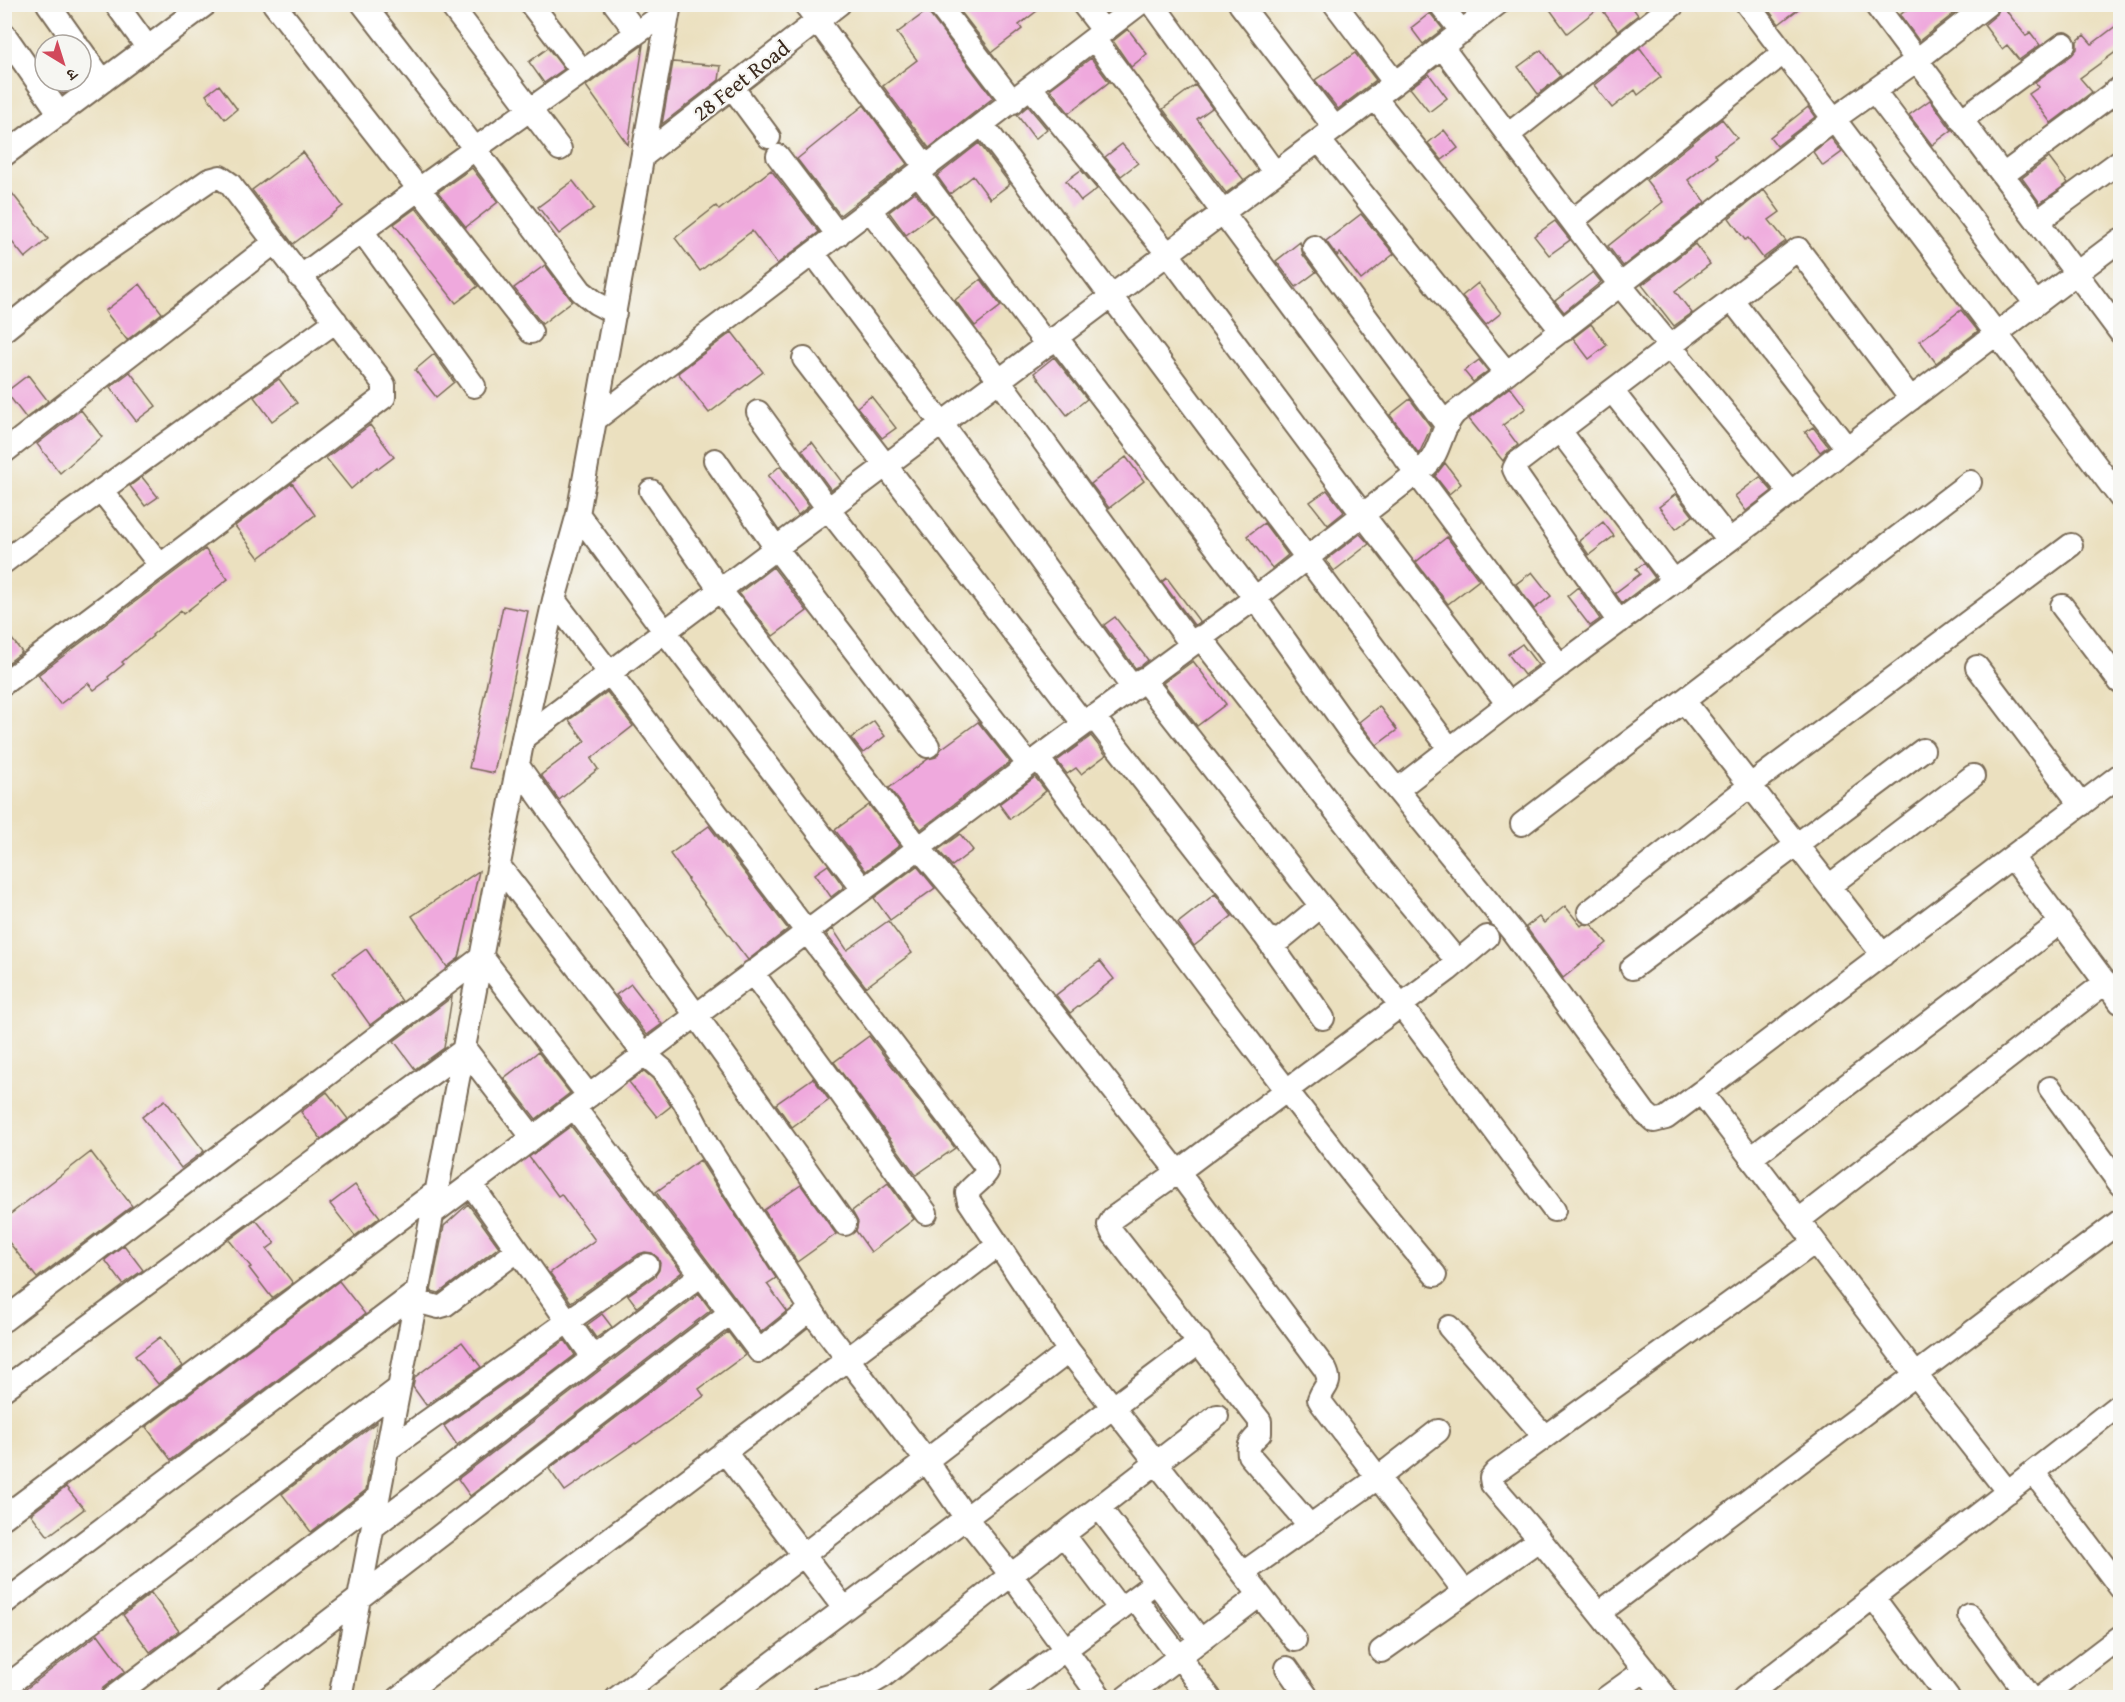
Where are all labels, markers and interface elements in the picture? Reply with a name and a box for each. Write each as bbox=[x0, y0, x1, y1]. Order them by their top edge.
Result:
street label: 28 Feet Road bbox=[686, 32, 796, 128]
north arrow bbox=[33, 33, 93, 93]
text: उ bbox=[60, 62, 84, 88]

